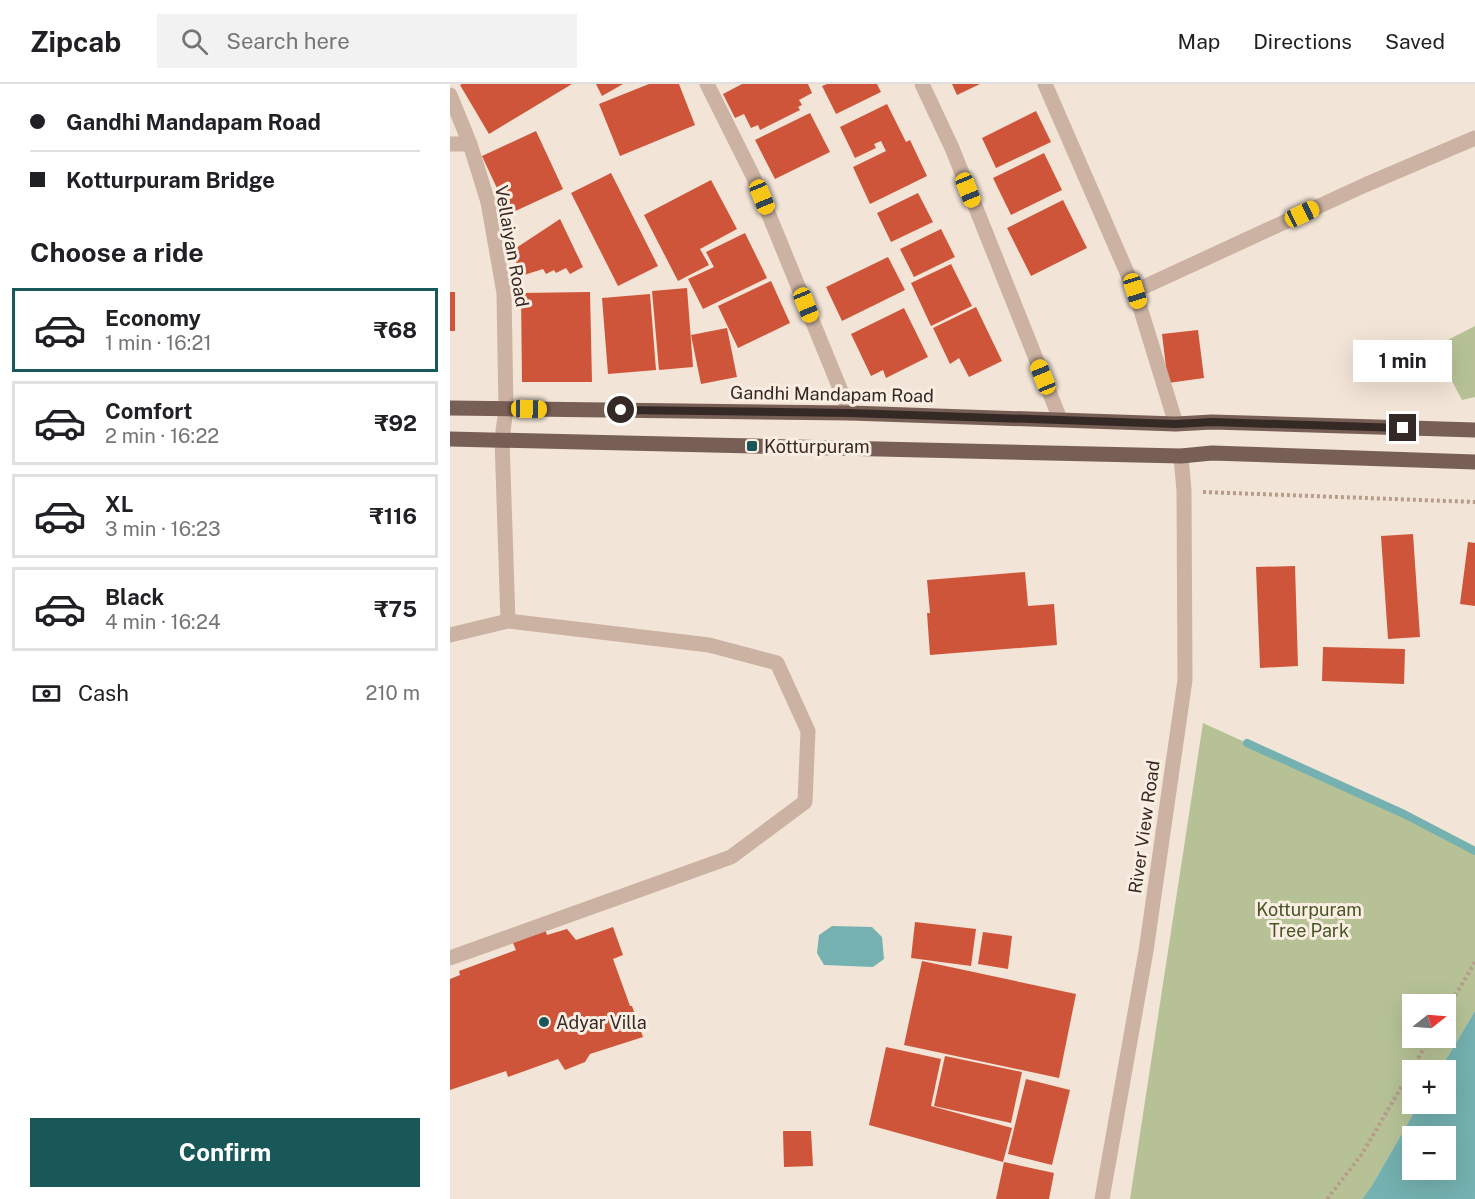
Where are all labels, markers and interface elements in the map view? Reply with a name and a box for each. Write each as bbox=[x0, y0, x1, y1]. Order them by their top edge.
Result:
search box bbox=[157, 14, 577, 68]
text: Zipcab bbox=[30, 25, 121, 58]
icon: search bbox=[178, 25, 211, 58]
text: Search here bbox=[226, 28, 350, 54]
text: Map bbox=[1178, 29, 1220, 54]
text: Directions bbox=[1253, 29, 1352, 54]
text: Saved bbox=[1385, 29, 1445, 54]
text: Gandhi Mandapam Road bbox=[66, 109, 321, 135]
text: Kotturpuram Bridge bbox=[66, 167, 275, 193]
car bbox=[953, 170, 983, 210]
car bbox=[747, 177, 777, 217]
street label: Vellaiyan Road bbox=[491, 184, 533, 308]
car bbox=[1282, 198, 1322, 230]
text: Choose a ride bbox=[30, 236, 204, 268]
car bbox=[1121, 271, 1149, 311]
car bbox=[791, 285, 821, 325]
icon: car bbox=[33, 303, 87, 357]
text: Economy bbox=[105, 305, 201, 331]
text: ₹68 bbox=[374, 317, 417, 343]
text: 1 min · 16:21 bbox=[105, 331, 212, 355]
callout: 1 min bbox=[1354, 341, 1452, 383]
text: 1 min bbox=[1378, 349, 1427, 373]
car bbox=[1028, 357, 1058, 397]
street label: Gandhi Mandapam Road bbox=[730, 382, 934, 406]
icon: car bbox=[33, 396, 87, 450]
route start bbox=[607, 396, 634, 423]
text: Comfort bbox=[105, 398, 192, 424]
car bbox=[511, 400, 547, 418]
text: ₹92 bbox=[374, 410, 417, 436]
route end bbox=[1389, 414, 1416, 441]
text: 2 min · 16:22 bbox=[105, 424, 219, 448]
place label: Kotturpuram bbox=[764, 436, 870, 457]
marker: Kotturpuram bbox=[745, 439, 759, 453]
icon: car bbox=[33, 489, 87, 543]
text: XL bbox=[105, 491, 133, 517]
text: ₹116 bbox=[369, 503, 417, 529]
text: 3 min · 16:23 bbox=[105, 517, 221, 541]
icon: car bbox=[33, 582, 87, 636]
text: Black bbox=[105, 584, 164, 610]
text: ₹75 bbox=[374, 596, 417, 622]
text: 4 min · 16:24 bbox=[105, 610, 221, 634]
icon: cash bbox=[30, 677, 63, 710]
text: Cash bbox=[78, 680, 129, 706]
text: 210 m bbox=[366, 681, 420, 705]
street label: River View Road bbox=[1124, 759, 1164, 895]
park label: Kotturpuram Tree Park bbox=[1256, 899, 1362, 941]
north arrow bbox=[1402, 994, 1456, 1048]
map controls bbox=[1402, 994, 1456, 1180]
place label: Adyar Villa bbox=[556, 1012, 647, 1033]
marker: Adyar Villa bbox=[537, 1015, 551, 1029]
button: + bbox=[1402, 1060, 1456, 1114]
button: Confirm bbox=[30, 1118, 420, 1187]
button: − bbox=[1402, 1126, 1456, 1180]

